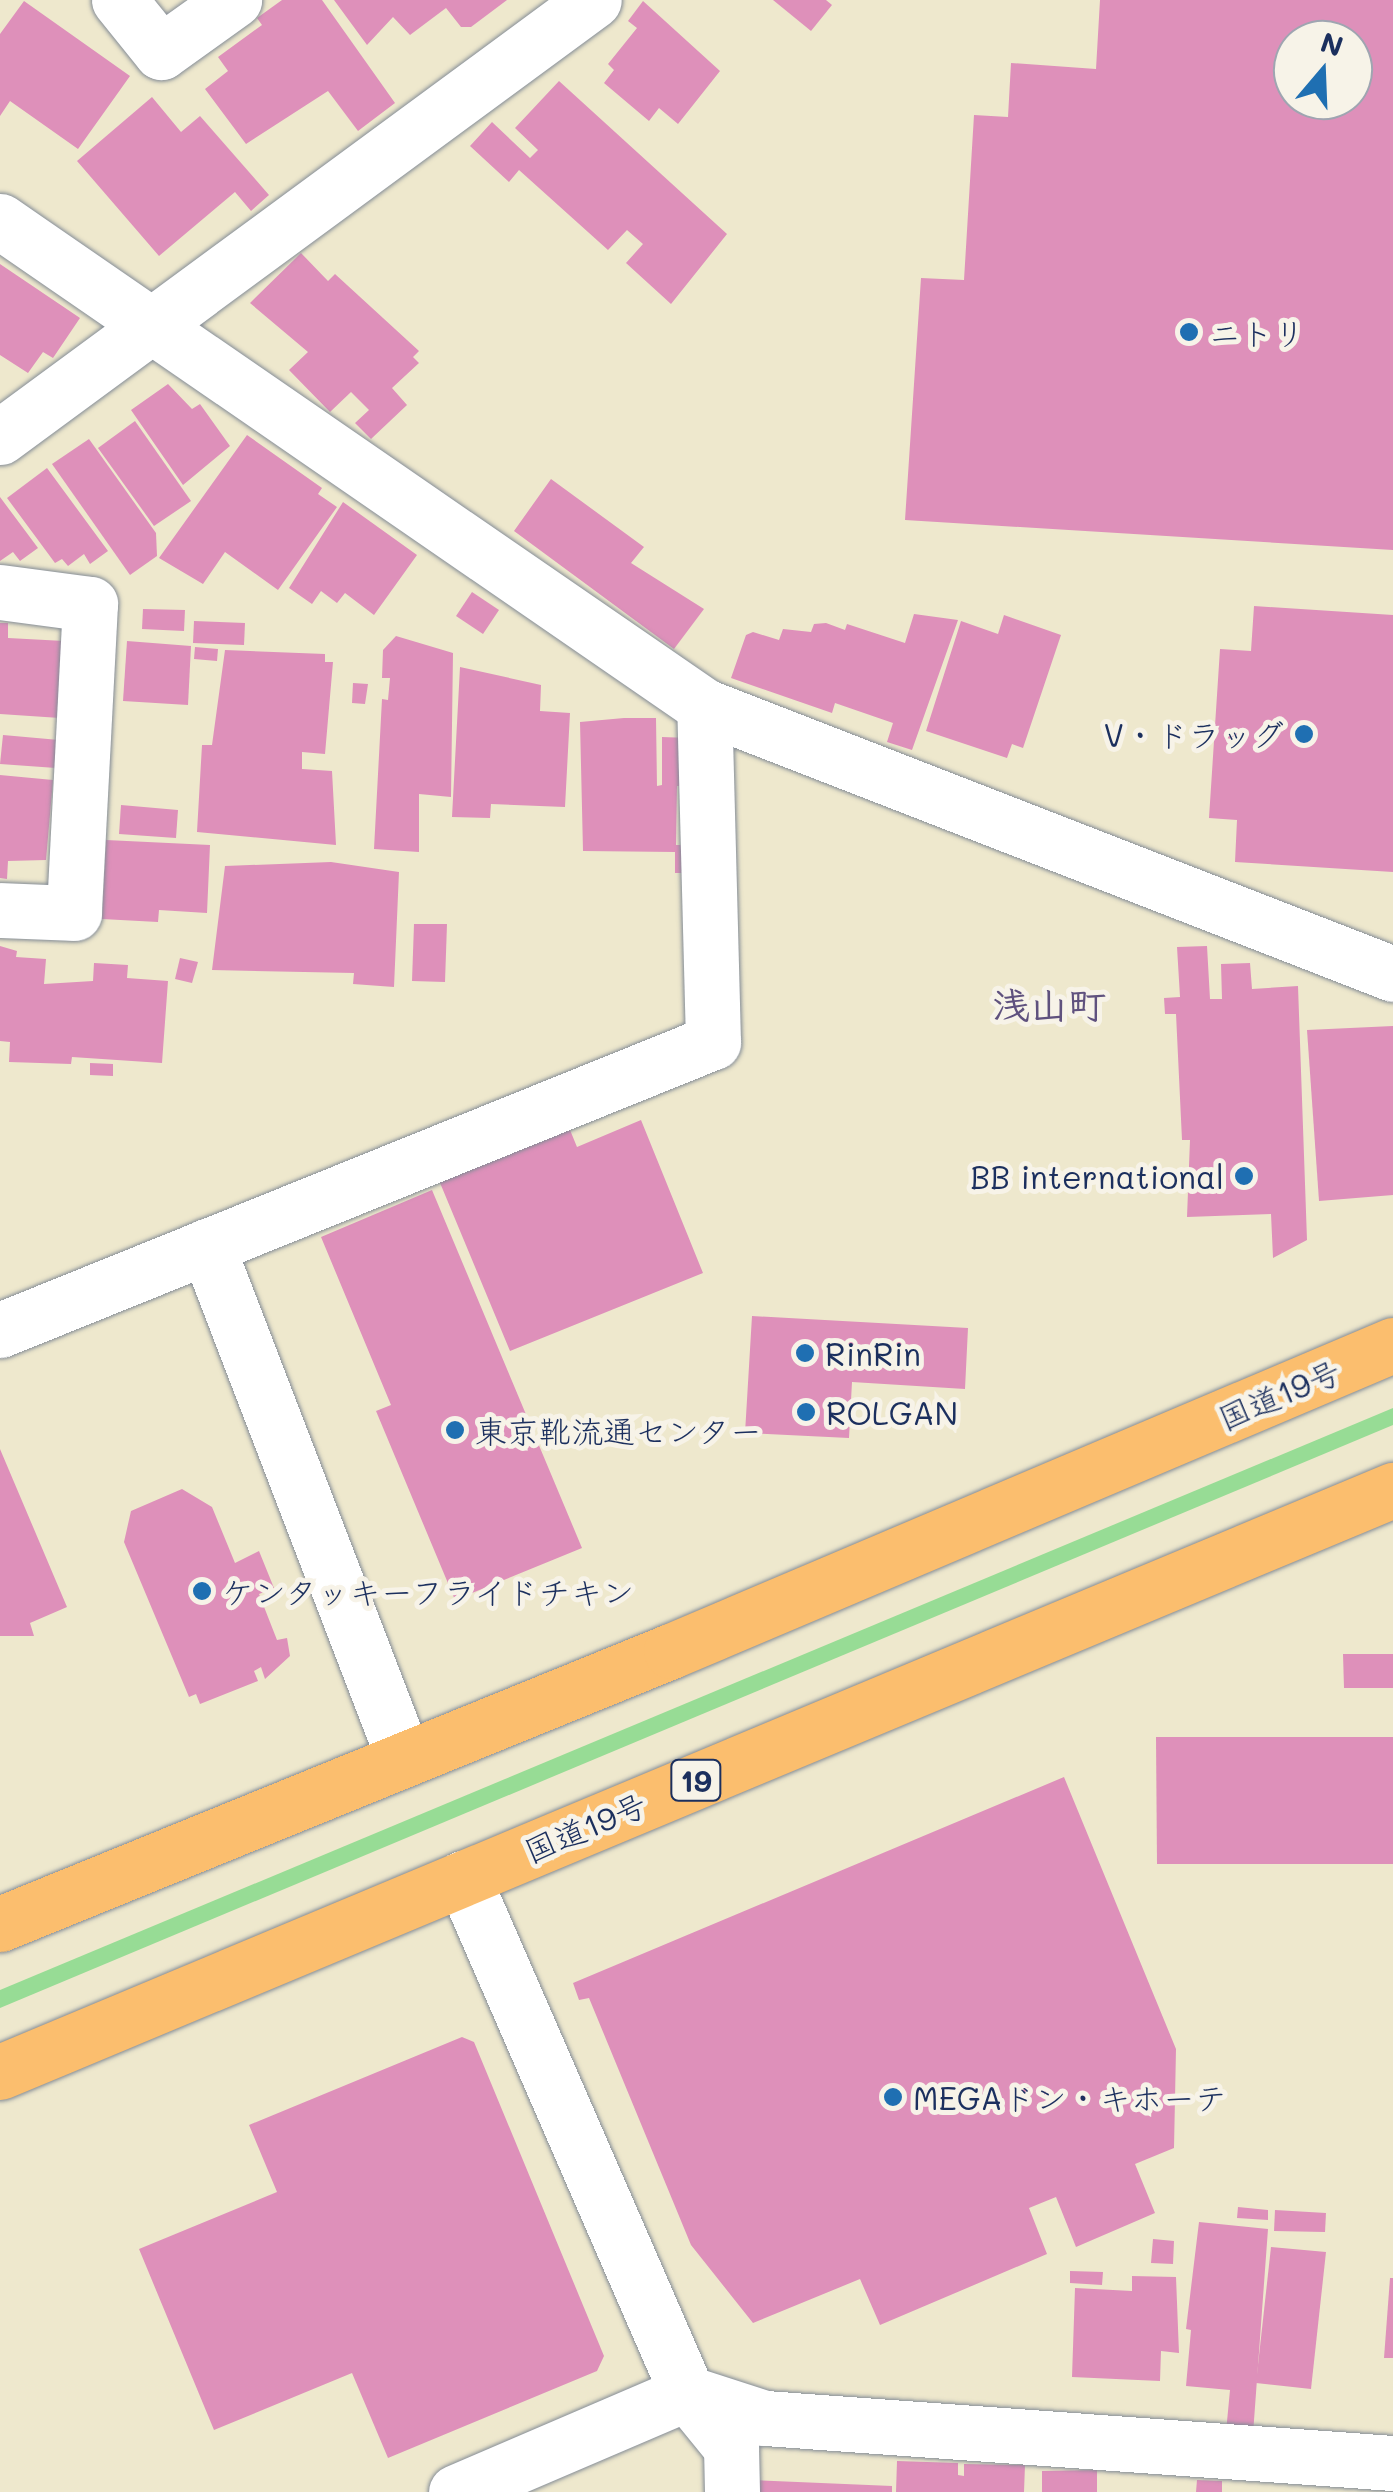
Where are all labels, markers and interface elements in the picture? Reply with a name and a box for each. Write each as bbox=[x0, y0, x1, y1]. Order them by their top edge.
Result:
north arrow bbox=[1273, 20, 1373, 120]
text: N bbox=[1316, 23, 1348, 64]
place label: ニトリ bbox=[1209, 313, 1305, 351]
marker: ニトリ bbox=[1178, 321, 1200, 343]
place label: V・ドラッグ bbox=[1103, 715, 1284, 753]
marker: V・ドラッグ bbox=[1293, 723, 1315, 745]
district label: 浅山町 bbox=[992, 982, 1106, 1028]
place label: BB international bbox=[970, 1157, 1224, 1195]
marker: BB international bbox=[1233, 1165, 1255, 1187]
place label: RinRin bbox=[825, 1334, 921, 1372]
marker: RinRin bbox=[794, 1342, 816, 1364]
street label: 国道19号 bbox=[1212, 1351, 1346, 1437]
place label: ROLGAN bbox=[826, 1393, 958, 1431]
marker: ROLGAN bbox=[795, 1401, 817, 1423]
place label: 東京靴流通センター bbox=[475, 1411, 763, 1449]
marker: 東京靴流通センター bbox=[444, 1419, 466, 1441]
place label: ケンタッキーフライドチキン bbox=[222, 1572, 638, 1610]
marker: ケンタッキーフライドチキン bbox=[191, 1580, 213, 1602]
road number: 19 bbox=[668, 1755, 724, 1805]
street label: 国道19号 bbox=[518, 1784, 652, 1870]
place label: MEGAドン・キホーテ bbox=[913, 2078, 1227, 2116]
marker: MEGAドン・キホーテ bbox=[882, 2086, 904, 2108]

